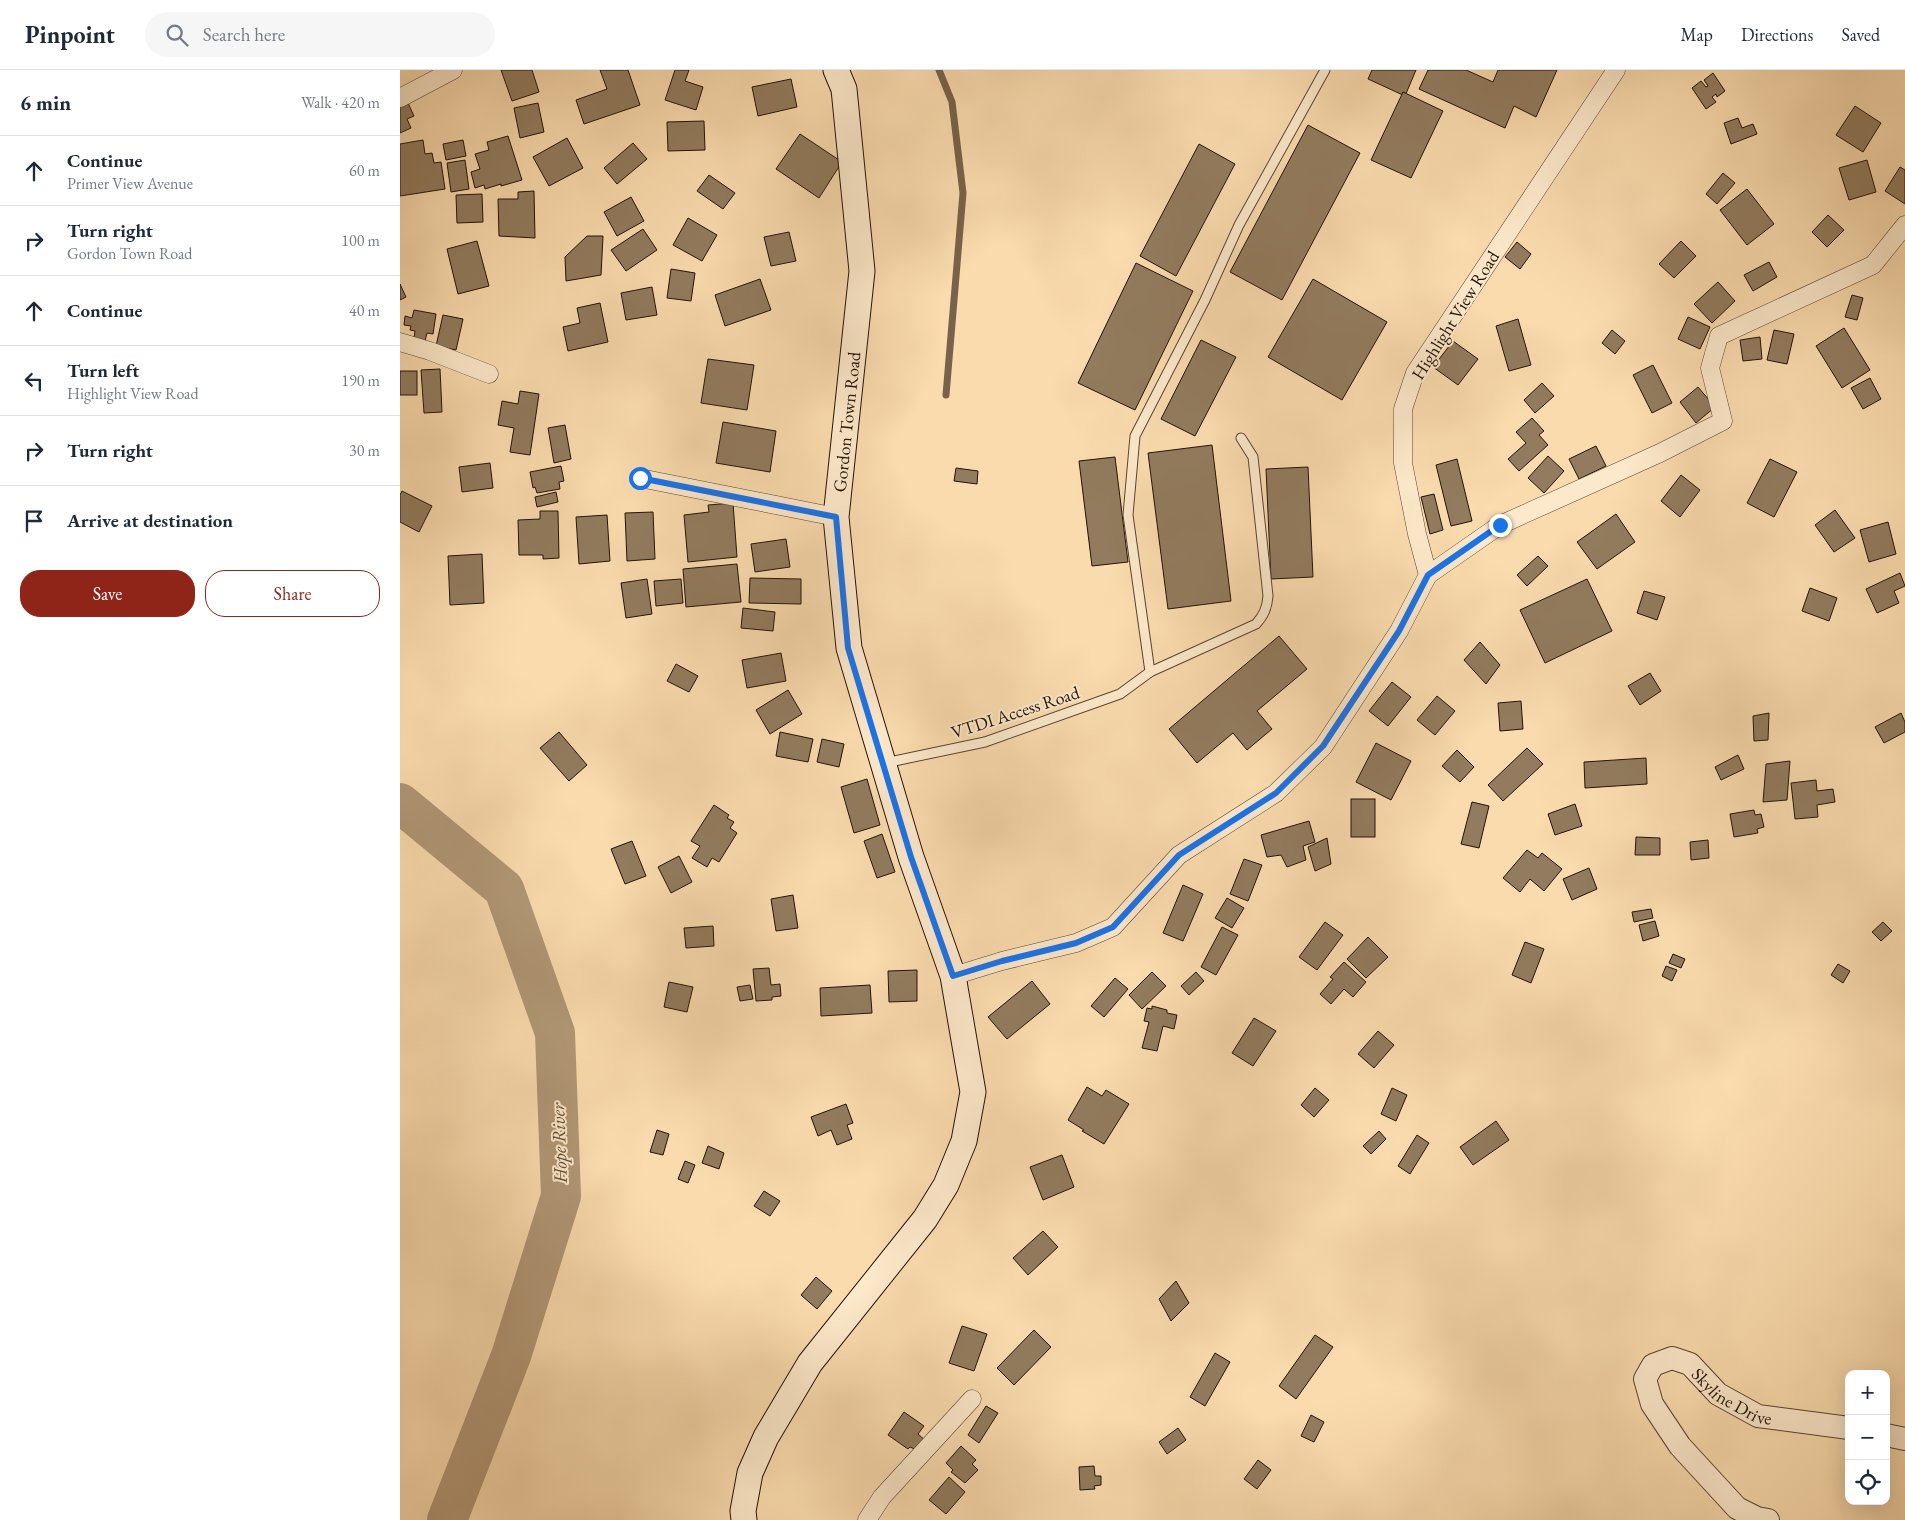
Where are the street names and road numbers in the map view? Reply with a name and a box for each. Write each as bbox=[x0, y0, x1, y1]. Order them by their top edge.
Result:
street label: Highlight View Road bbox=[1406, 245, 1504, 384]
street label: Gordon Town Road bbox=[827, 350, 865, 493]
street label: VTDI Access Road bbox=[948, 680, 1083, 744]
street label: Skyline Drive bbox=[1687, 1362, 1773, 1429]

